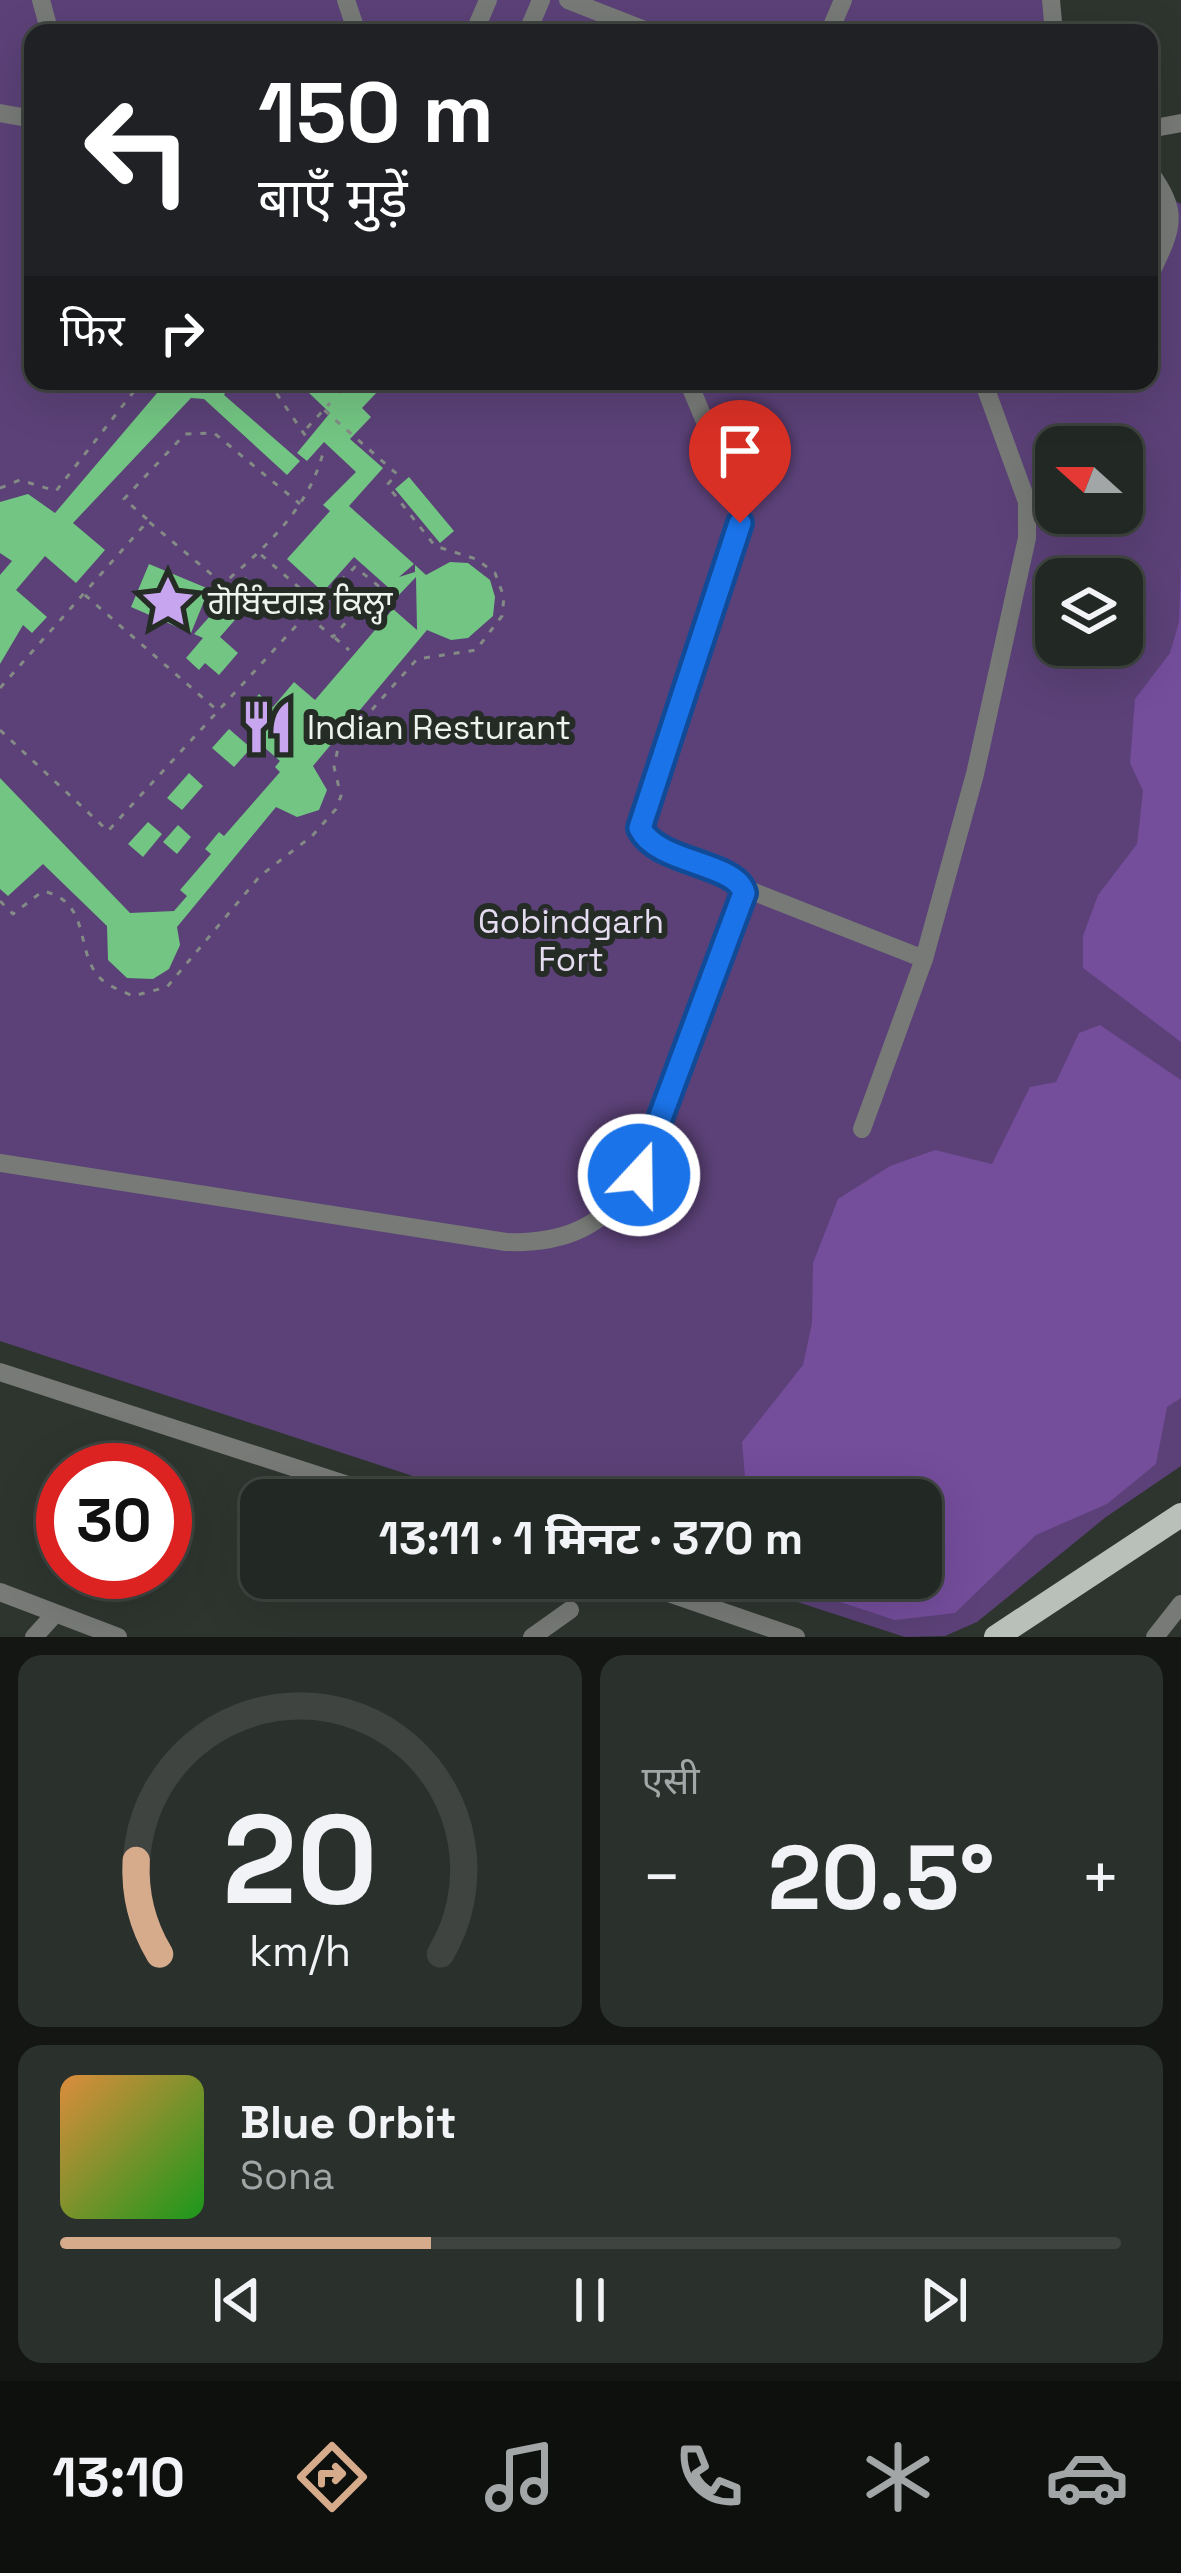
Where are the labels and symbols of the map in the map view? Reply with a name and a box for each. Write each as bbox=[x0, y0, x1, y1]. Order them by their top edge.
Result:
pin bbox=[689, 400, 791, 523]
north arrow bbox=[1035, 426, 1143, 534]
place icon: ਗੋਬਿੰਦਗੜ ਕਿਲ੍ਹਾ bbox=[139, 573, 197, 631]
place label: ਗੋਬਿੰਦਗੜ ਕਿਲ੍ਹਾ bbox=[207, 582, 393, 625]
restaurant icon: Indian Resturant bbox=[238, 698, 296, 756]
place label: Indian Resturant bbox=[307, 707, 571, 749]
park label: Gobindgarh Fort bbox=[478, 901, 664, 981]
position arrow bbox=[576, 1112, 702, 1238]
speed limit sign: 30 bbox=[36, 1443, 192, 1599]

